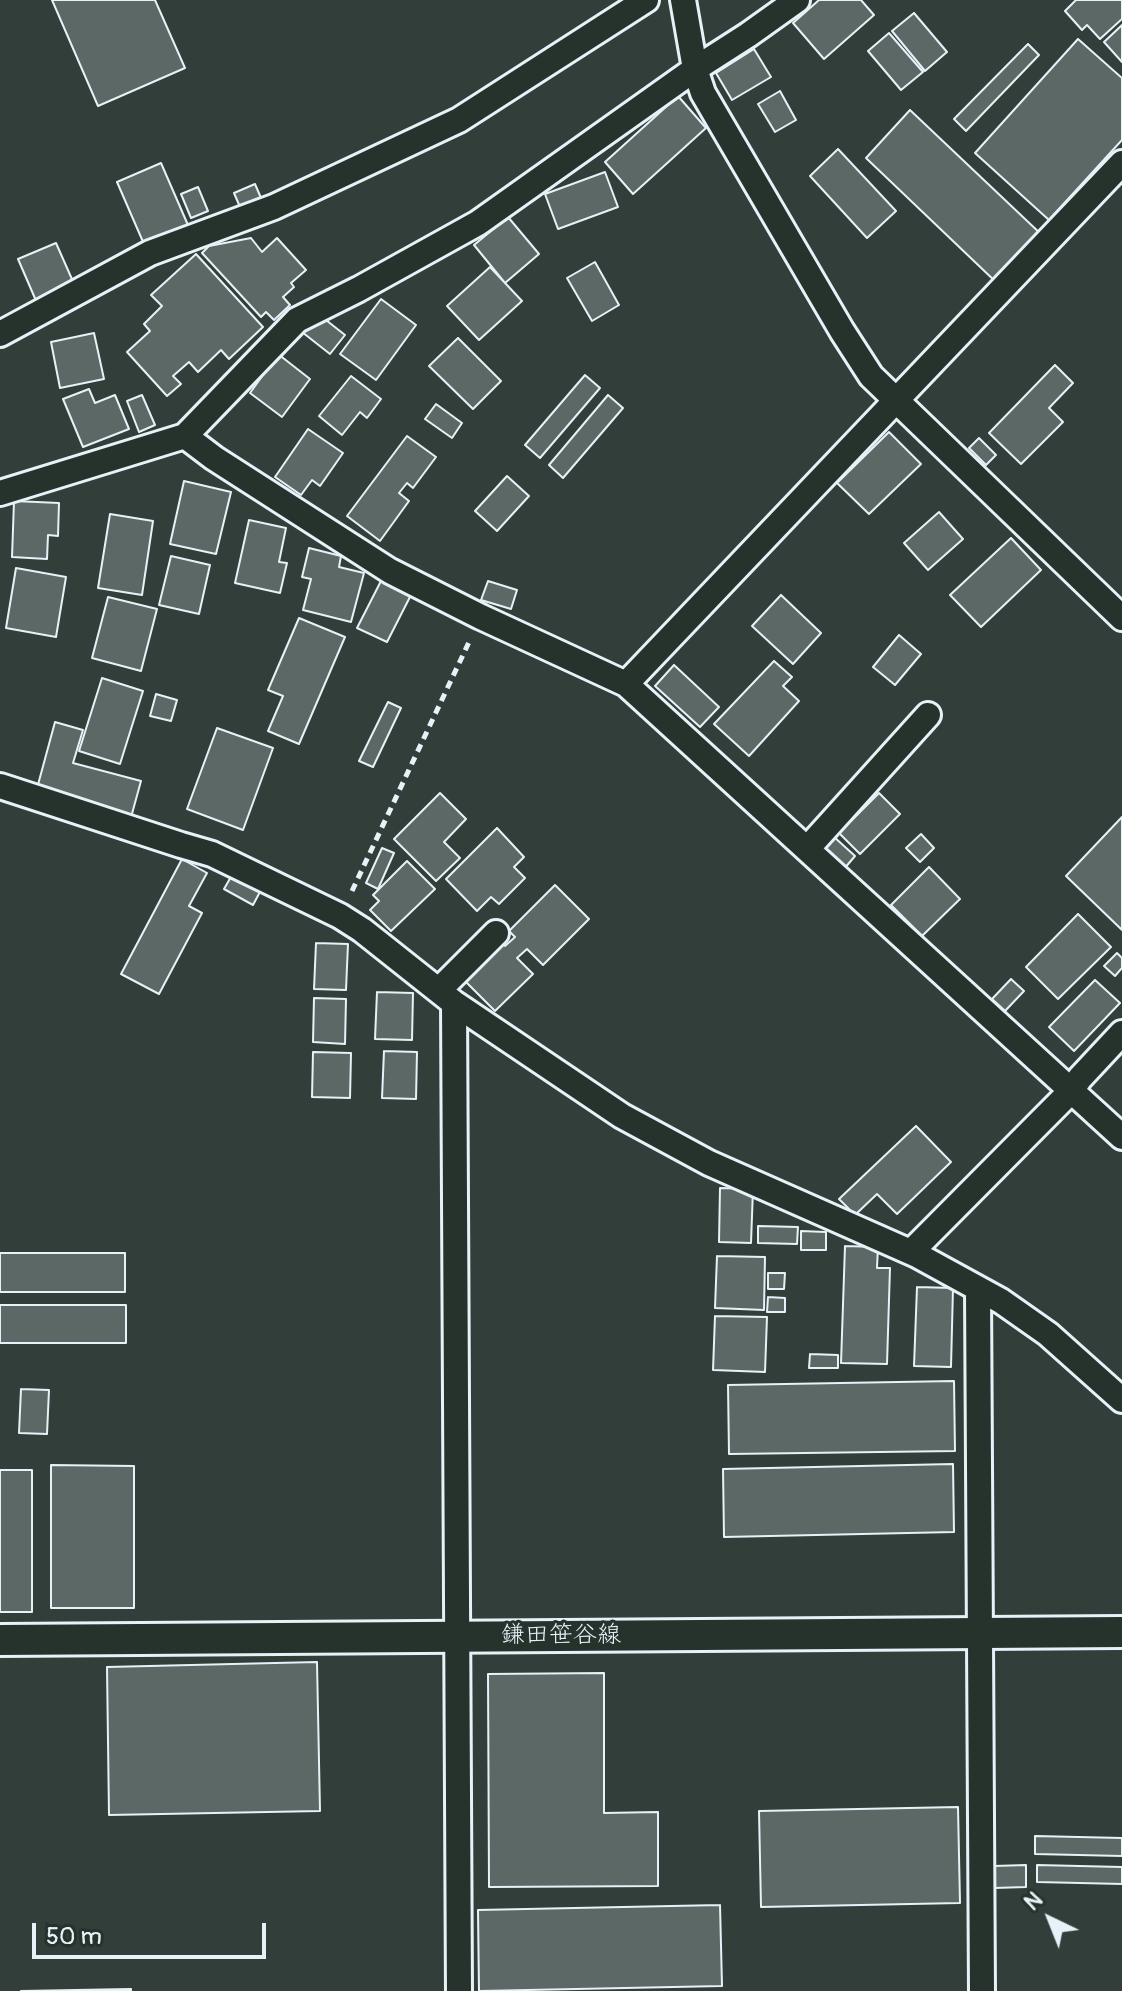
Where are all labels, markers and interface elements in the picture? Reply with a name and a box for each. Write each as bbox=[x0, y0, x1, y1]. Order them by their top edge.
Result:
street label: 鎌田笹谷線 bbox=[501, 1622, 621, 1650]
north arrow bbox=[1010, 1879, 1090, 1959]
text: N bbox=[1019, 1886, 1049, 1917]
scale bar bbox=[36, 1907, 270, 1957]
text: 50 m bbox=[46, 1922, 102, 1951]

